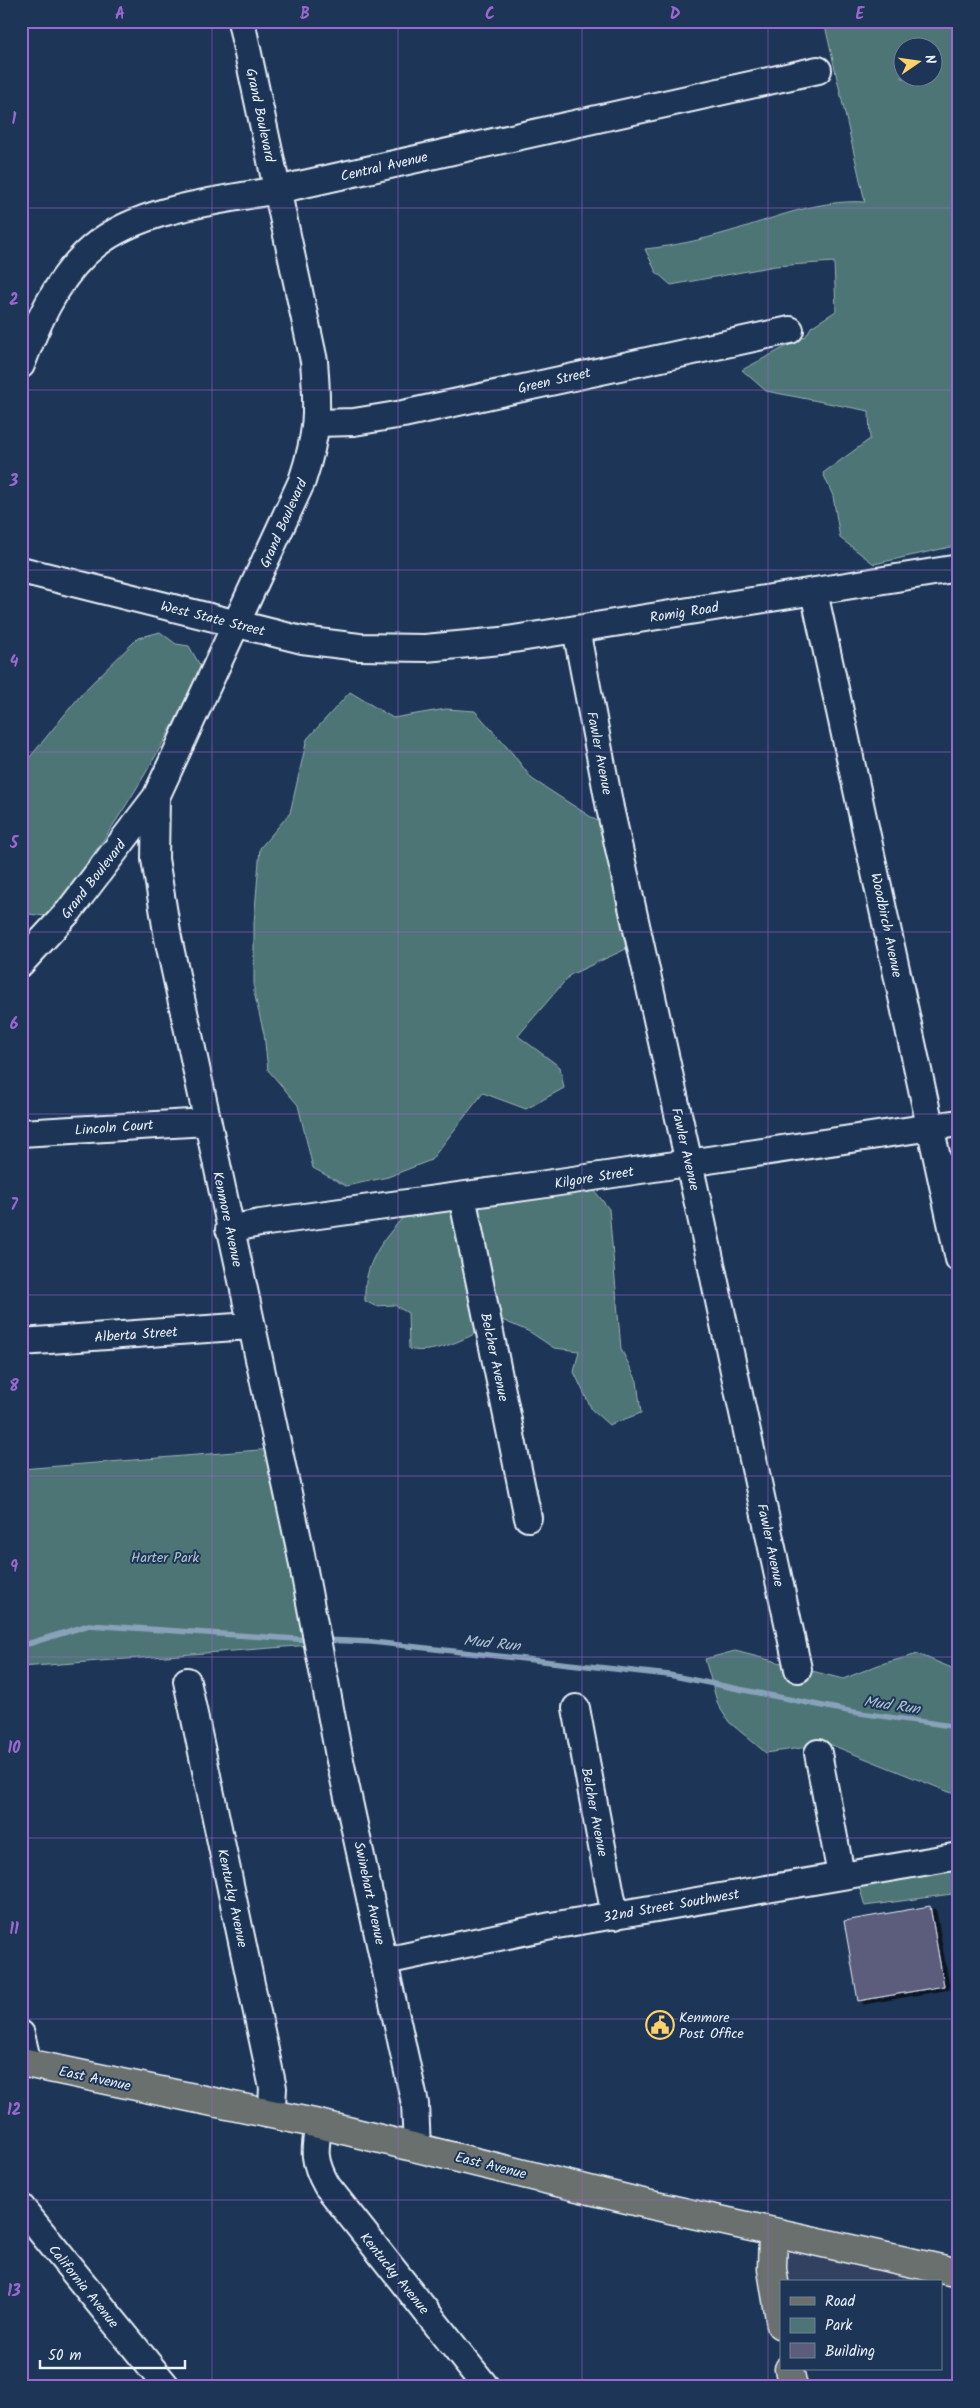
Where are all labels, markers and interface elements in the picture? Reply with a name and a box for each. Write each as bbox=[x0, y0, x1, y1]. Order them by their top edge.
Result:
text: A bbox=[115, 2, 125, 27]
text: B bbox=[300, 2, 310, 27]
text: C bbox=[485, 2, 495, 27]
text: D bbox=[670, 2, 681, 27]
text: E bbox=[856, 2, 866, 27]
north arrow bbox=[892, 38, 942, 88]
text: N bbox=[918, 53, 941, 66]
street label: Grand Boulevard bbox=[239, 66, 281, 165]
text: 1 bbox=[12, 107, 17, 132]
street label: Central Avenue bbox=[338, 146, 431, 188]
text: 2 bbox=[9, 288, 19, 313]
street label: Green Street bbox=[516, 362, 593, 400]
text: 3 bbox=[9, 469, 19, 494]
street label: Grand Boulevard bbox=[254, 474, 314, 572]
street label: West State Street bbox=[158, 595, 268, 643]
street label: Romig Road bbox=[648, 597, 721, 629]
text: 4 bbox=[10, 650, 19, 675]
street label: Fawler Avenue bbox=[580, 710, 618, 797]
text: 5 bbox=[9, 831, 20, 856]
street label: Grand Boulevard bbox=[56, 834, 133, 924]
street label: Woodbirch Avenue bbox=[864, 871, 908, 980]
text: 6 bbox=[10, 1012, 19, 1037]
street label: Fawler Avenue bbox=[665, 1106, 705, 1194]
street label: Lincoln Court bbox=[74, 1114, 155, 1142]
street label: Kilgore Street bbox=[553, 1161, 636, 1195]
street label: Kenmore Avenue bbox=[206, 1169, 248, 1270]
text: 7 bbox=[10, 1193, 18, 1218]
street label: Belcher Avenue bbox=[474, 1311, 514, 1404]
street label: Alberta Street bbox=[94, 1321, 179, 1349]
text: 8 bbox=[9, 1374, 19, 1399]
street label: Fawler Avenue bbox=[750, 1502, 790, 1590]
park label: Harter Park bbox=[131, 1547, 199, 1569]
text: 9 bbox=[10, 1555, 18, 1580]
water label: Mud Run bbox=[463, 1629, 522, 1659]
water label: Mud Run bbox=[862, 1690, 923, 1722]
text: 10 bbox=[7, 1736, 21, 1761]
street label: Belcher Avenue bbox=[575, 1766, 614, 1859]
street label: Swinehart Avenue bbox=[347, 1840, 391, 1947]
street label: Kentucky Avenue bbox=[211, 1847, 253, 1950]
street label: 32nd Street Southwest bbox=[601, 1883, 742, 1929]
text: 11 bbox=[9, 1917, 19, 1942]
place label: Kenmore Post Office bbox=[679, 2007, 744, 2045]
public building icon: Kenmore Post Office bbox=[645, 2010, 675, 2040]
street label: East Avenue bbox=[57, 2061, 133, 2097]
text: 12 bbox=[7, 2098, 21, 2123]
street label: East Avenue bbox=[453, 2146, 529, 2186]
street label: Kentucky Avenue bbox=[354, 2228, 435, 2320]
street label: California Avenue bbox=[43, 2240, 124, 2334]
text: 13 bbox=[7, 2279, 21, 2304]
legend bbox=[780, 2280, 942, 2370]
text: Road bbox=[825, 2290, 856, 2314]
text: Park bbox=[825, 2314, 853, 2338]
scale bar bbox=[40, 2338, 185, 2370]
text: Building bbox=[825, 2340, 875, 2364]
text: 50 m bbox=[48, 2344, 82, 2368]

